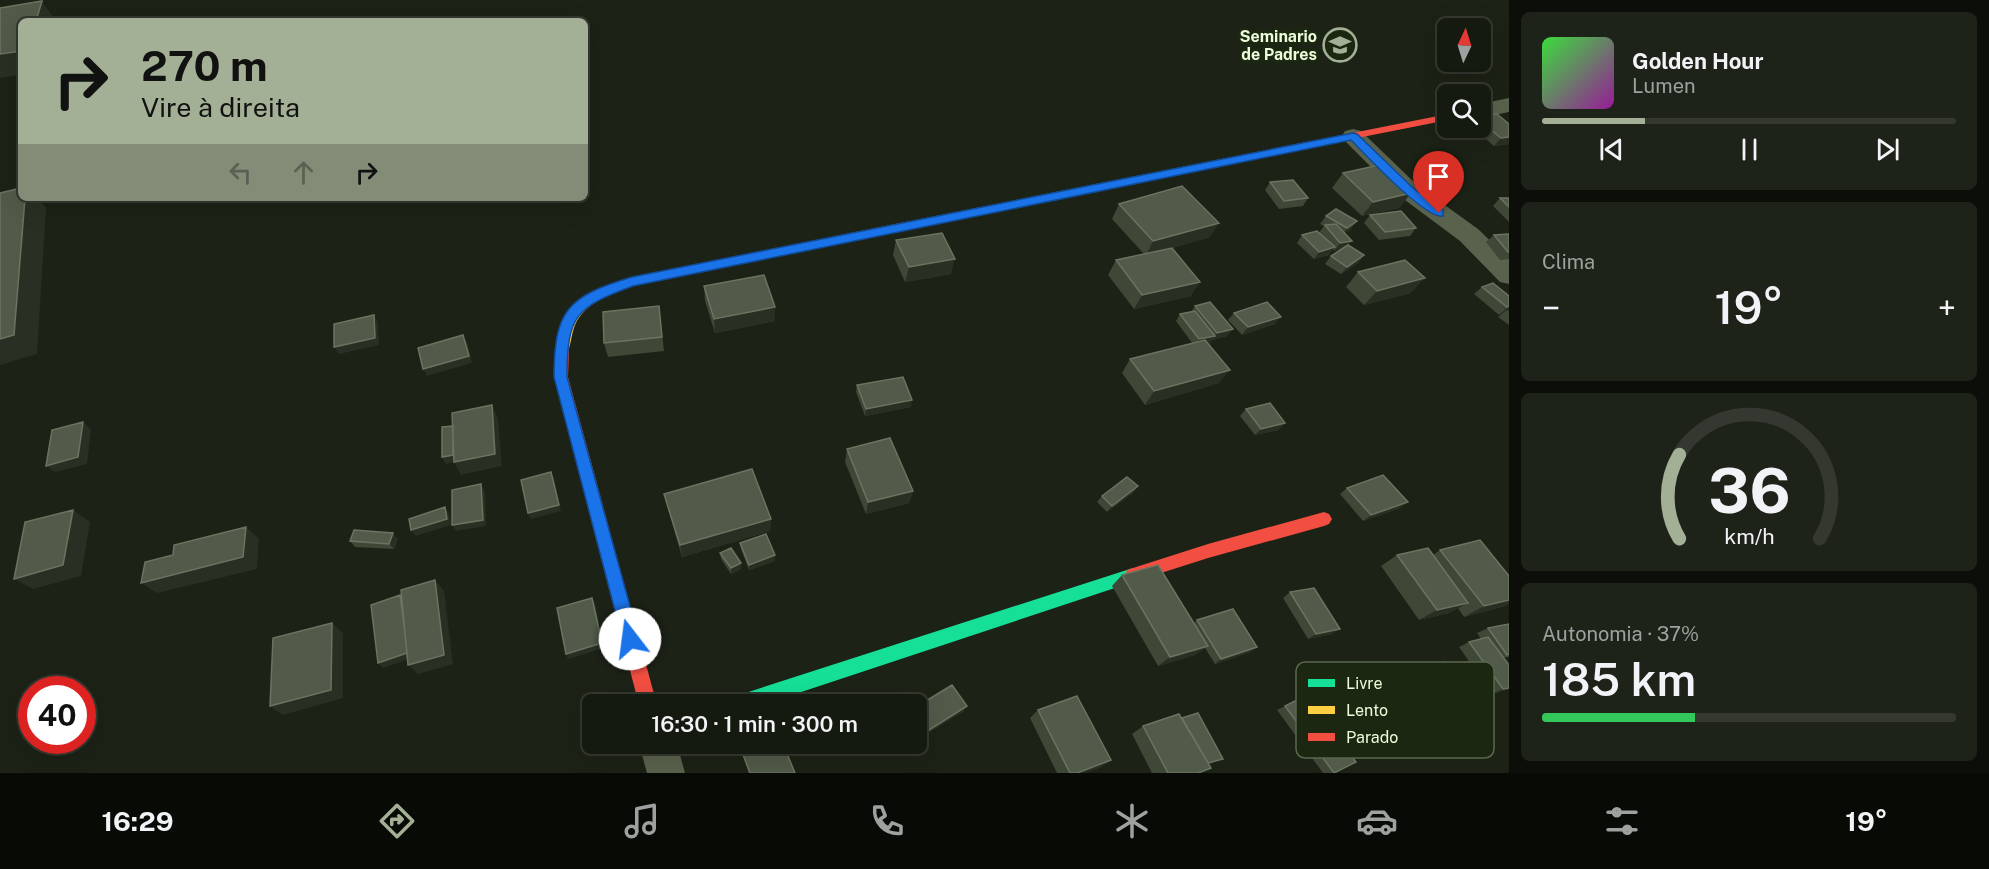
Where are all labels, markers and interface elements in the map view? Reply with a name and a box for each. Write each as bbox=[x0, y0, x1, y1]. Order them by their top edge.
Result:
north arrow bbox=[1437, 18, 1491, 72]
map controls bbox=[1437, 18, 1491, 138]
place label: Seminario de Padres bbox=[1240, 27, 1317, 64]
school or university icon: Seminario de Padres bbox=[1322, 27, 1358, 63]
text: 270 m bbox=[141, 41, 268, 90]
icon: right bbox=[42, 42, 120, 120]
text: Golden Hour bbox=[1632, 48, 1763, 74]
text: Lumen bbox=[1632, 74, 1696, 98]
button: search bbox=[1437, 84, 1491, 138]
text: Vire à direita bbox=[141, 91, 300, 123]
icon: previous bbox=[1595, 133, 1628, 166]
icon: pause bbox=[1733, 133, 1766, 166]
icon: next bbox=[1871, 133, 1904, 166]
pin bbox=[1413, 151, 1464, 213]
icon: left bbox=[224, 156, 257, 189]
icon: ahead bbox=[287, 156, 320, 189]
icon: right bbox=[350, 156, 383, 189]
icon: arrive bbox=[1422, 160, 1455, 193]
text: Clima bbox=[1542, 250, 1595, 274]
text: 19° bbox=[1715, 281, 1783, 334]
text: − bbox=[1542, 289, 1560, 327]
text: + bbox=[1938, 289, 1956, 327]
text: 36 bbox=[1708, 454, 1790, 527]
text: km/h bbox=[1724, 524, 1774, 549]
position arrow bbox=[598, 607, 662, 671]
text: Autonomia · 37% bbox=[1542, 622, 1699, 646]
text: 185 km bbox=[1542, 653, 1696, 706]
legend bbox=[1296, 662, 1494, 758]
text: Livre bbox=[1346, 674, 1382, 693]
speed limit sign: 40 bbox=[18, 676, 96, 754]
text: Lento bbox=[1346, 701, 1388, 720]
text: 16:30 · 1 min · 300 m bbox=[651, 711, 858, 737]
text: Parado bbox=[1346, 728, 1398, 747]
icon: directions bbox=[376, 800, 418, 842]
icon: music bbox=[621, 800, 663, 842]
icon: phone bbox=[866, 800, 908, 842]
icon: climate bbox=[1111, 800, 1153, 842]
icon: car bbox=[1356, 800, 1398, 842]
icon: filters bbox=[1601, 800, 1643, 842]
text: 16:29 bbox=[101, 805, 174, 837]
text: 19° bbox=[1845, 805, 1888, 837]

